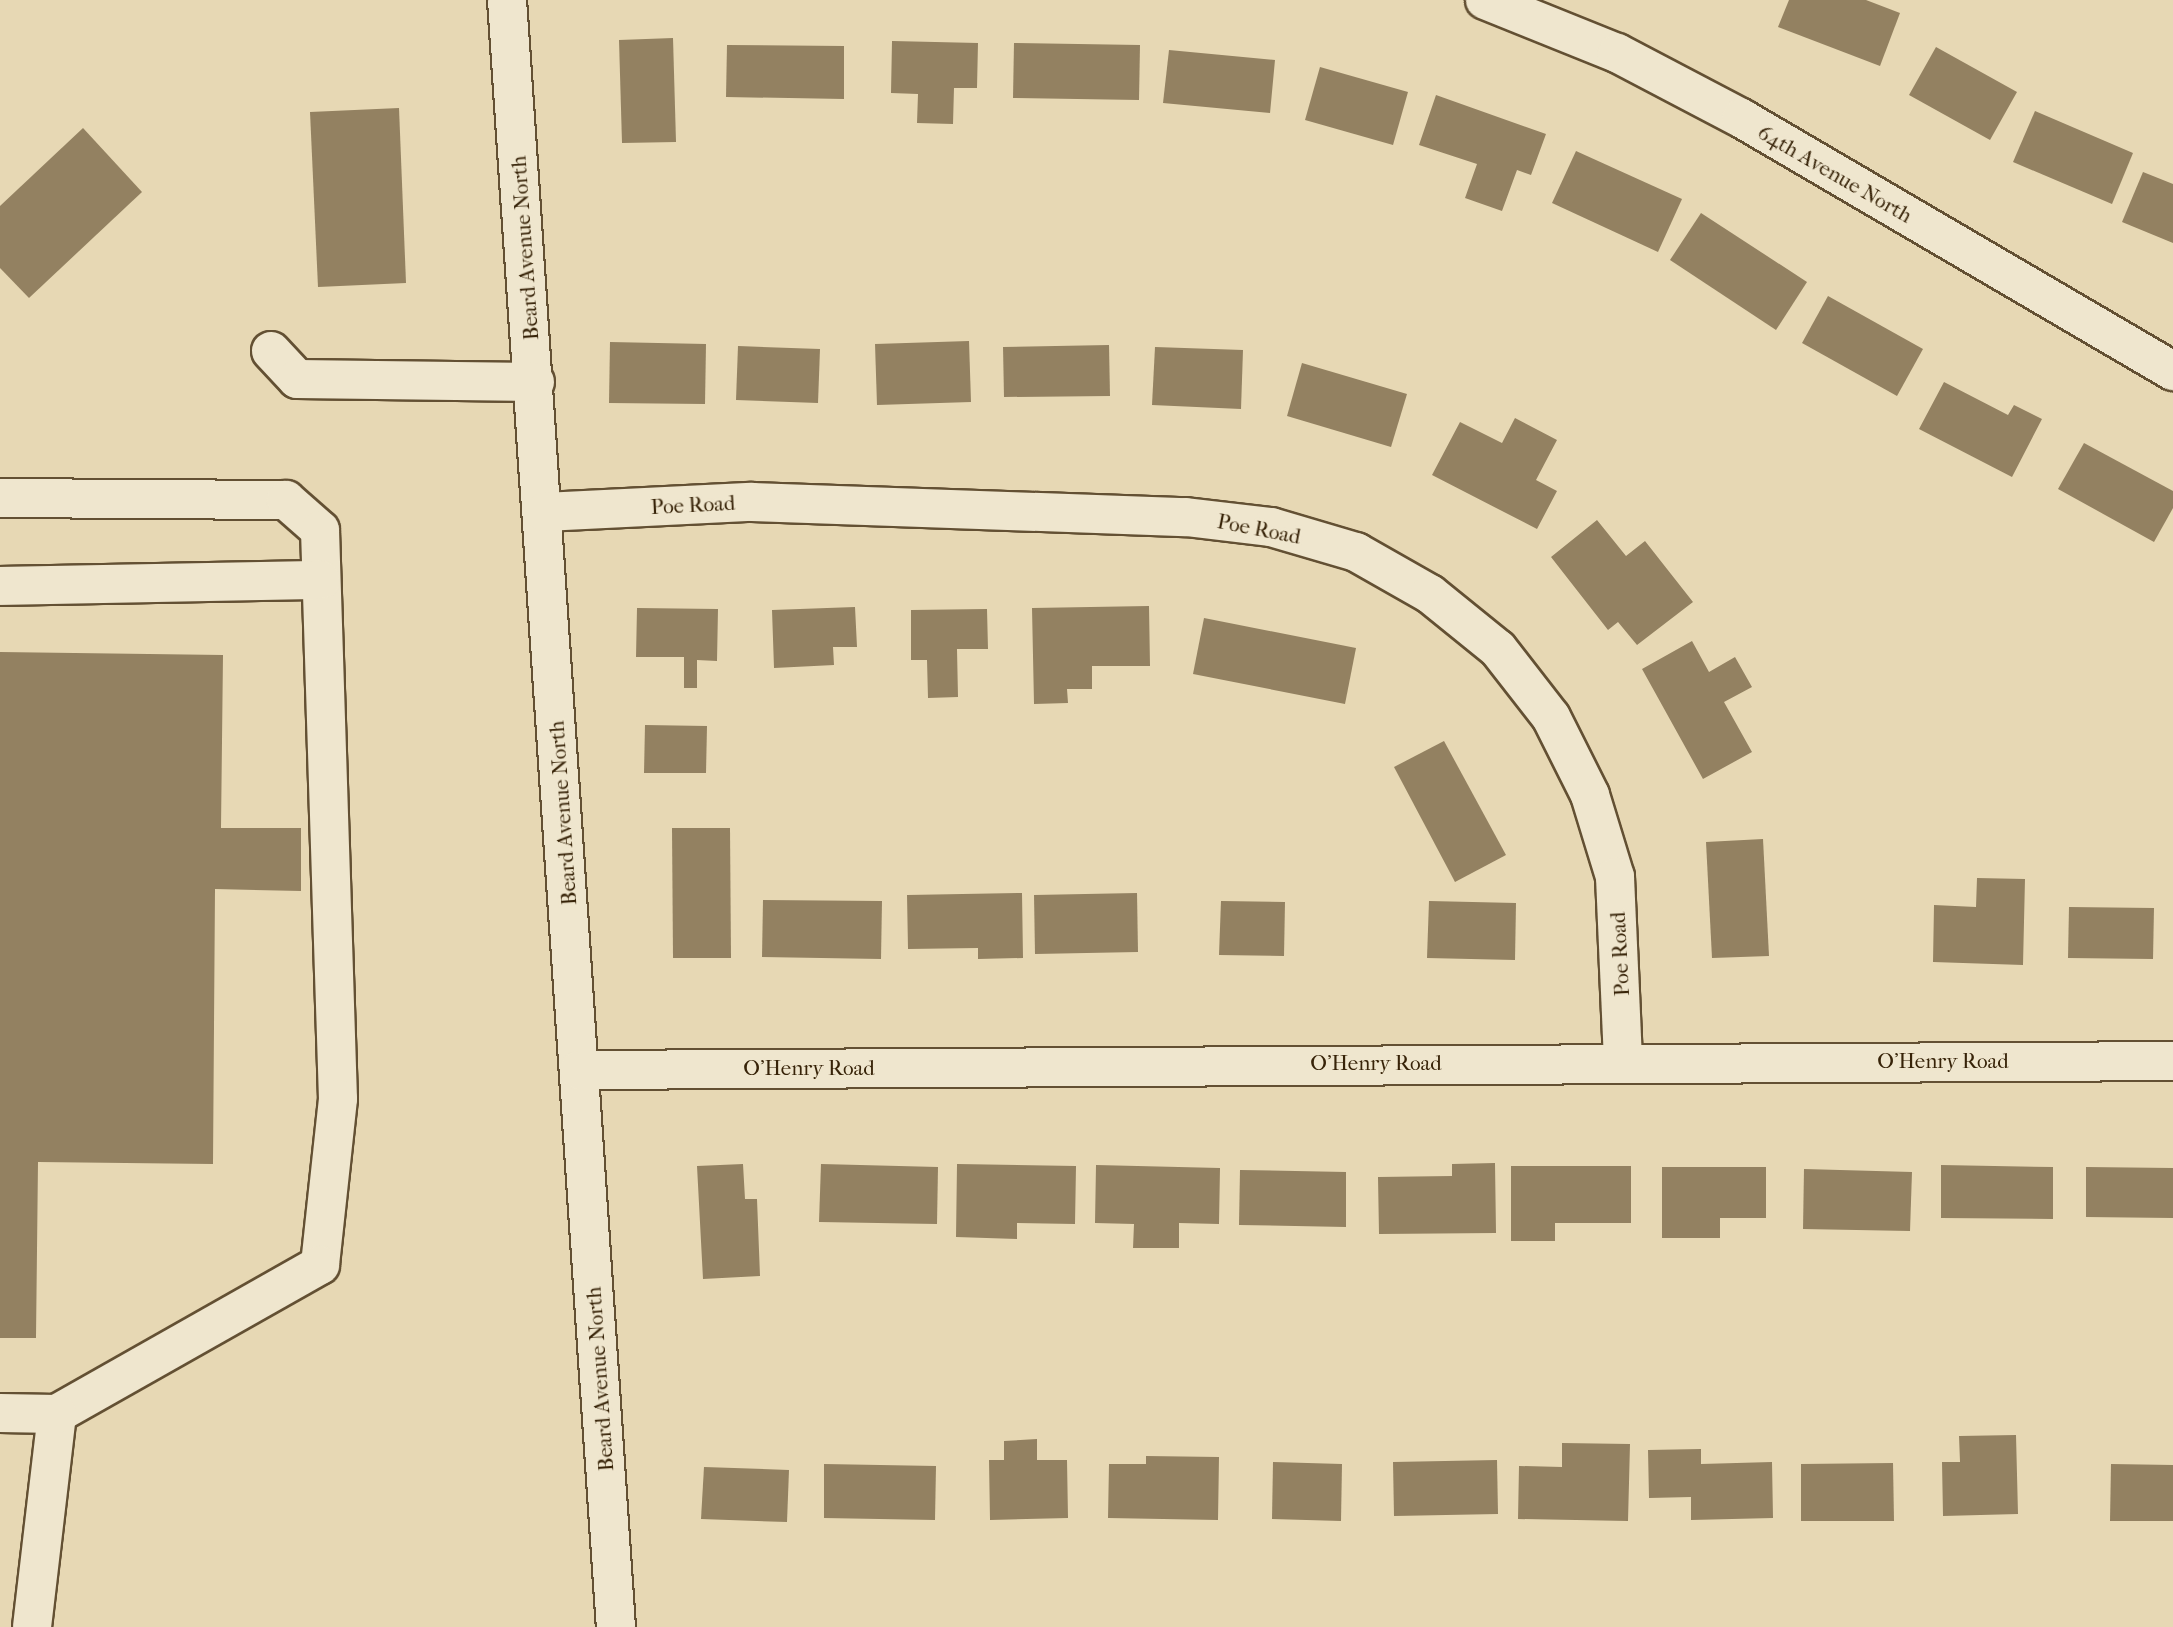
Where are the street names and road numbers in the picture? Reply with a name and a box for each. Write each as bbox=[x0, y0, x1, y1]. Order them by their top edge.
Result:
street label: 64th Avenue North bbox=[1753, 120, 1917, 228]
street label: Beard Avenue North bbox=[506, 155, 544, 341]
street label: Poe Road bbox=[650, 490, 736, 520]
street label: Poe Road bbox=[1215, 509, 1303, 549]
street label: Beard Avenue North bbox=[544, 720, 582, 906]
street label: Poe Road bbox=[1605, 911, 1635, 997]
street label: O'Henry Road bbox=[1877, 1048, 2009, 1074]
street label: O'Henry Road bbox=[1310, 1050, 1442, 1076]
street label: O'Henry Road bbox=[743, 1055, 875, 1081]
street label: Beard Avenue North bbox=[581, 1286, 619, 1472]

